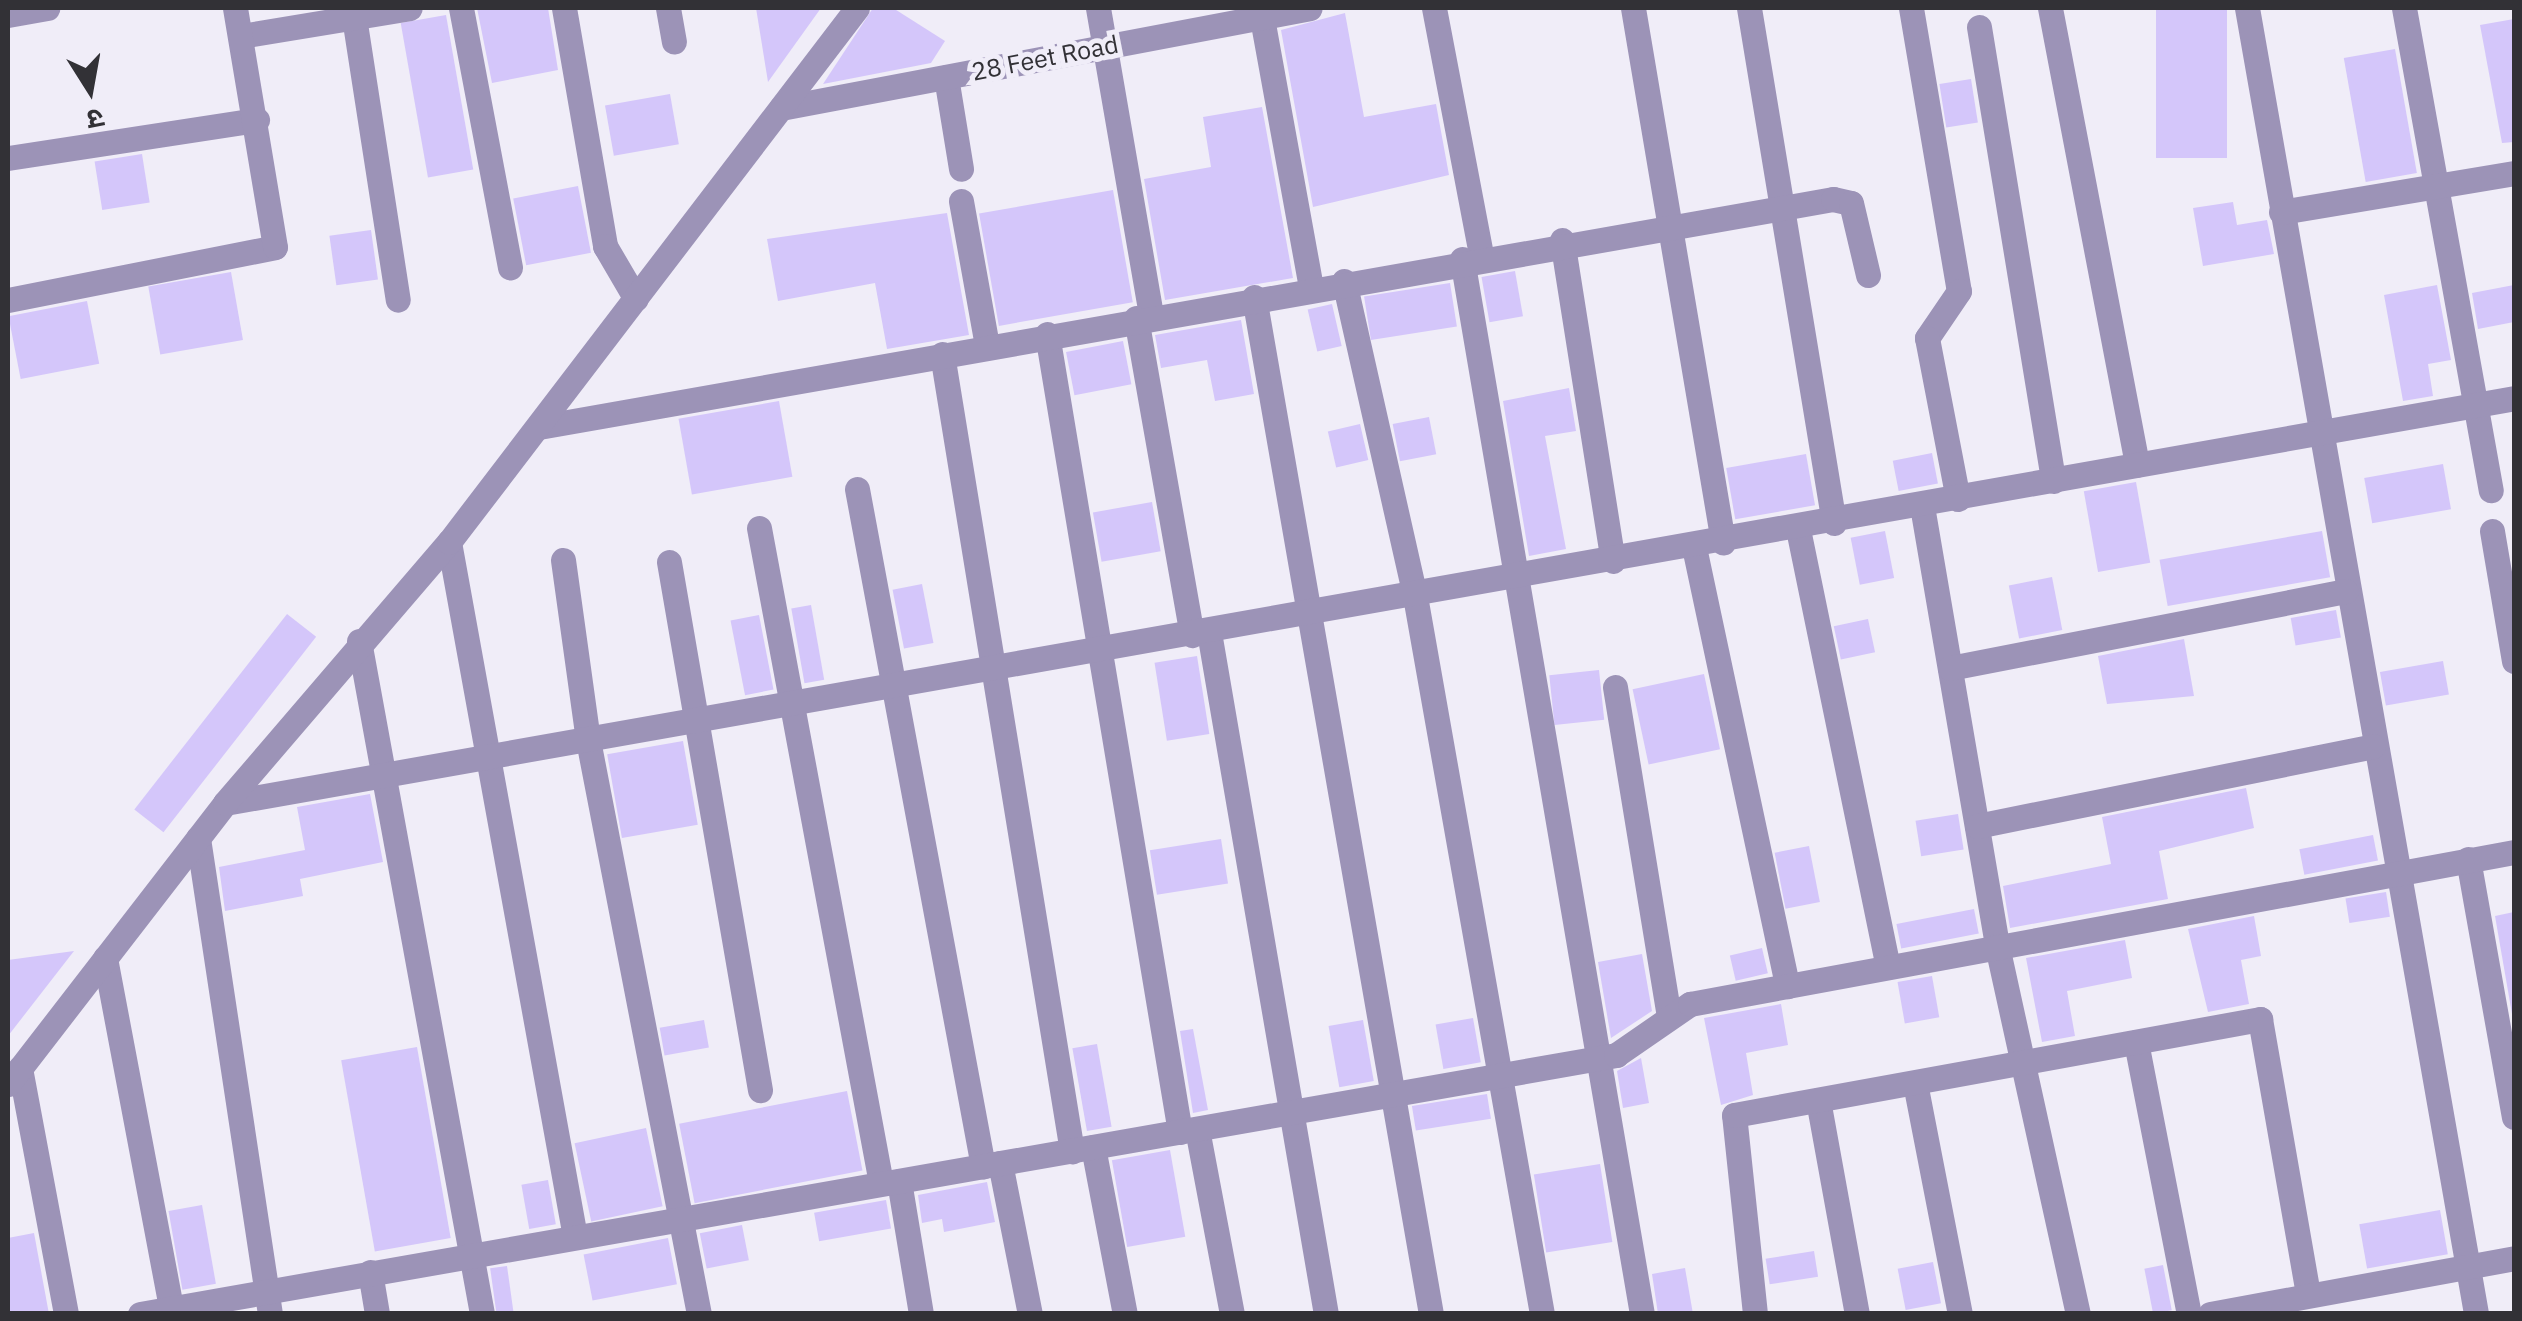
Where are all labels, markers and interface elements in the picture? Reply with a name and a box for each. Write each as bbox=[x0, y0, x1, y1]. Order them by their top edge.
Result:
street label: 28 Feet Road bbox=[969, 29, 1121, 87]
north arrow bbox=[40, 40, 140, 140]
text: उ bbox=[84, 100, 107, 140]

